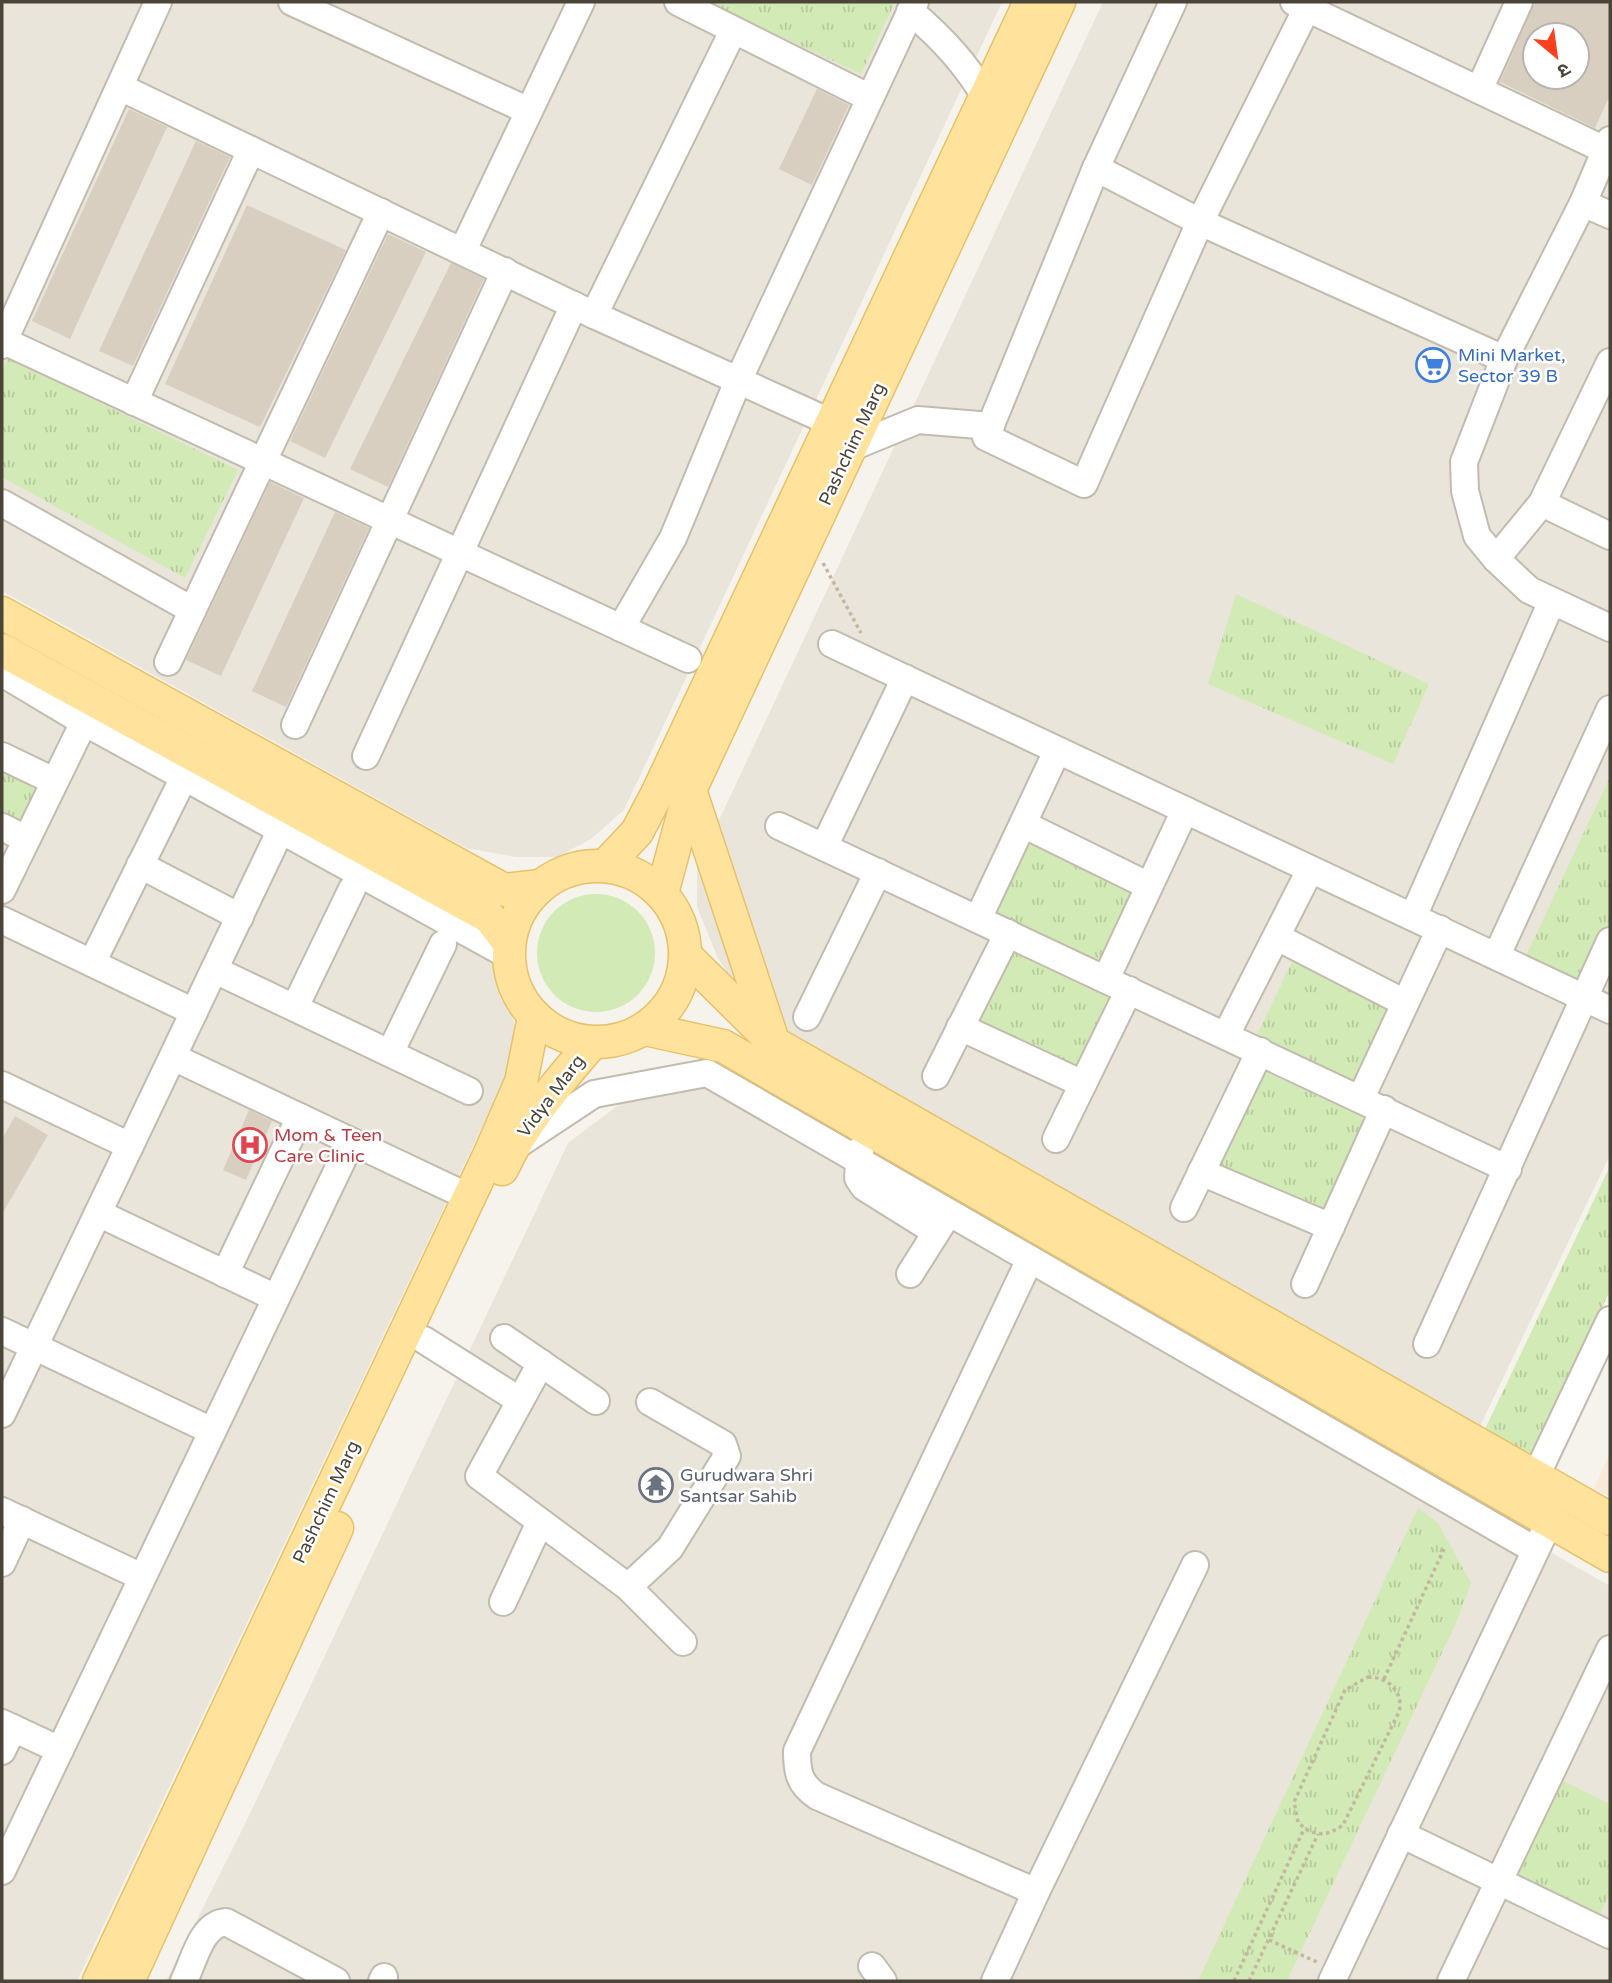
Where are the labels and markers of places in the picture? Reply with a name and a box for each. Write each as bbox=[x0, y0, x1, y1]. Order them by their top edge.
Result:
place label: Mini Market, Sector 39 B bbox=[1458, 344, 1566, 387]
supermarket icon: Mini Market, Sector 39 B bbox=[1414, 346, 1452, 384]
place label: Mom & Teen Care Clinic bbox=[274, 1124, 382, 1167]
hospital icon: Mom & Teen Care Clinic bbox=[231, 1126, 269, 1164]
place label: Gurudwara Shri Santsar Sahib bbox=[680, 1464, 813, 1507]
temple icon: Gurudwara Shri Santsar Sahib bbox=[637, 1466, 675, 1504]

